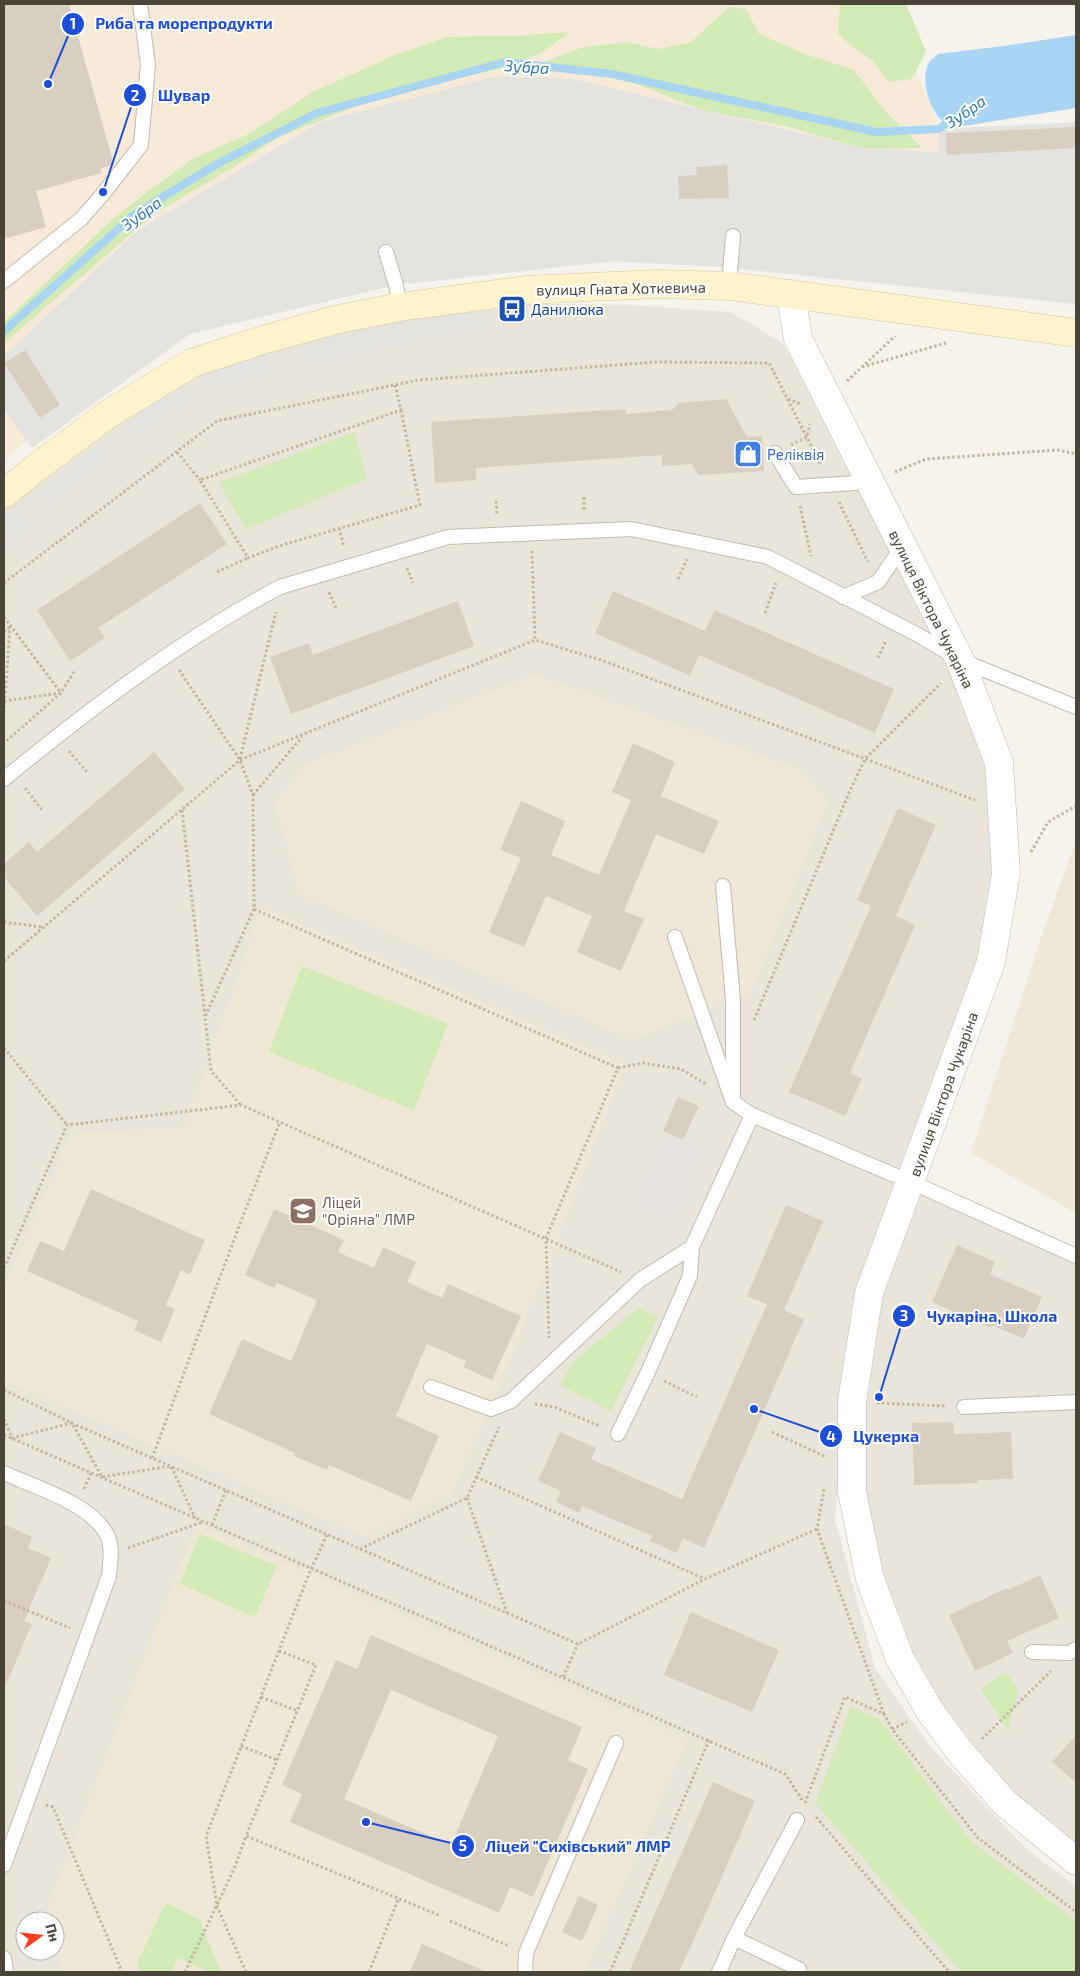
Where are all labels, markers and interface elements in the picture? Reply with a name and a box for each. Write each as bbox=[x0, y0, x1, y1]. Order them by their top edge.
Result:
callout: Риба та морепродукти bbox=[60, 8, 283, 39]
text: Риба та морепродукти bbox=[95, 13, 273, 32]
text: 1 bbox=[70, 14, 76, 32]
water label: Зубра bbox=[503, 55, 550, 77]
callout: Шувар bbox=[122, 80, 220, 111]
text: Шувар bbox=[158, 85, 210, 104]
text: 2 bbox=[131, 86, 140, 104]
water label: Зубра bbox=[940, 91, 989, 132]
water label: Зубра bbox=[116, 192, 165, 235]
street label: вулиця Гната Хоткевича bbox=[536, 278, 706, 299]
bus stop icon: Данилюка bbox=[497, 294, 527, 324]
place label: Данилюка bbox=[531, 300, 604, 318]
shop icon: Реліквія bbox=[733, 439, 763, 469]
place label: Реліквія bbox=[767, 445, 824, 463]
street label: вулиця Віктора Чукаріна bbox=[885, 527, 978, 691]
street label: вулиця Віктора Чукаріна bbox=[905, 1009, 982, 1179]
place label: Ліцей "Оріяна" ЛМР bbox=[322, 1193, 415, 1228]
school or university icon: Ліцей "Оріяна" ЛМР bbox=[288, 1196, 318, 1226]
callout: Чукаріна, Школа bbox=[891, 1301, 1067, 1332]
text: 3 bbox=[900, 1306, 908, 1324]
text: Чукаріна, Школа bbox=[927, 1306, 1057, 1325]
callout: Цукерка bbox=[818, 1421, 930, 1452]
text: Цукерка bbox=[853, 1426, 919, 1445]
text: 4 bbox=[826, 1427, 836, 1445]
callout: Ліцей "Сихівський" ЛМР bbox=[450, 1830, 681, 1861]
text: 5 bbox=[459, 1836, 467, 1854]
text: Ліцей "Сихівський" ЛМР bbox=[485, 1836, 671, 1855]
north arrow bbox=[15, 1911, 65, 1961]
text: Пн bbox=[42, 1922, 64, 1943]

